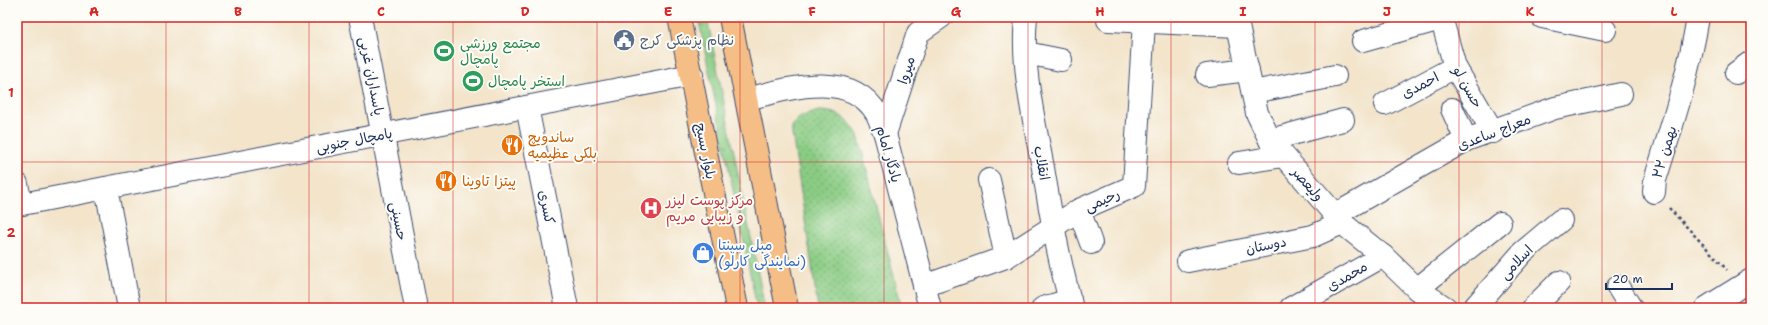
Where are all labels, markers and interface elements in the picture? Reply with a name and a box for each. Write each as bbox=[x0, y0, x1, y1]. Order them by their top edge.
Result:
text: A bbox=[89, 3, 99, 20]
text: B bbox=[234, 3, 242, 20]
text: C bbox=[377, 3, 385, 20]
text: D bbox=[520, 3, 530, 20]
text: E bbox=[664, 3, 673, 20]
text: F bbox=[808, 3, 816, 20]
text: G bbox=[951, 3, 962, 20]
text: H bbox=[1095, 3, 1105, 20]
text: I bbox=[1239, 3, 1247, 20]
text: J bbox=[1383, 3, 1391, 20]
text: K bbox=[1526, 3, 1535, 20]
text: L bbox=[1670, 3, 1678, 20]
public building icon: نظام پزشکی کرج bbox=[611, 27, 637, 53]
place label: نظام پزشکی کرج bbox=[640, 31, 734, 51]
place label: مجتمع ورزشی پامچال bbox=[460, 34, 541, 69]
street label: پاسداران غربی bbox=[355, 35, 388, 117]
sports icon: مجتمع ورزشی پامچال bbox=[431, 38, 457, 64]
street label: میروا bbox=[893, 54, 919, 86]
street label: حسن لو bbox=[1448, 62, 1487, 112]
sports icon: استخر پامچال bbox=[460, 68, 486, 94]
street label: احمدی bbox=[1398, 68, 1442, 102]
place label: استخر پامچال bbox=[488, 72, 565, 91]
text: 1 bbox=[8, 84, 14, 101]
street label: معراج ساعدی bbox=[1455, 110, 1534, 155]
street label: بلوار بسیج bbox=[691, 121, 720, 181]
street label: یادگار امام bbox=[870, 123, 906, 185]
street label: پامچال جنوبی bbox=[314, 124, 394, 157]
street label: ۲۲ بهمن bbox=[1648, 124, 1680, 180]
place label: ساندویچ بلکی عظیمیه bbox=[528, 128, 597, 162]
restaurant icon: ساندویچ بلکی عظیمیه bbox=[499, 132, 525, 158]
street label: انقلاب bbox=[1030, 144, 1054, 182]
street label: ولیعصر bbox=[1288, 162, 1328, 205]
restaurant icon: پیتزا تاوینا bbox=[433, 168, 459, 194]
place label: پیتزا تاوینا bbox=[462, 172, 516, 191]
street label: رحیمی bbox=[1082, 184, 1122, 216]
street label: کسری bbox=[535, 189, 559, 225]
place label: مرکز پوست لیزر و زیبایی مریم bbox=[665, 191, 753, 227]
hospital icon: مرکز پوست لیزر و زیبایی مریم bbox=[638, 195, 664, 221]
street label: حسینی bbox=[386, 200, 412, 242]
text: 2 bbox=[6, 224, 16, 241]
street label: دوستان bbox=[1244, 232, 1288, 258]
place label: مبل سپنتا (نمایندگی کارلو) bbox=[718, 236, 806, 271]
shop icon: مبل سپنتا (نمایندگی کارلو) bbox=[690, 240, 716, 266]
street label: اسلامی bbox=[1495, 241, 1537, 283]
street label: محمدی bbox=[1323, 257, 1371, 295]
scale bar bbox=[1606, 265, 1672, 291]
text: 20 m bbox=[1612, 271, 1643, 287]

